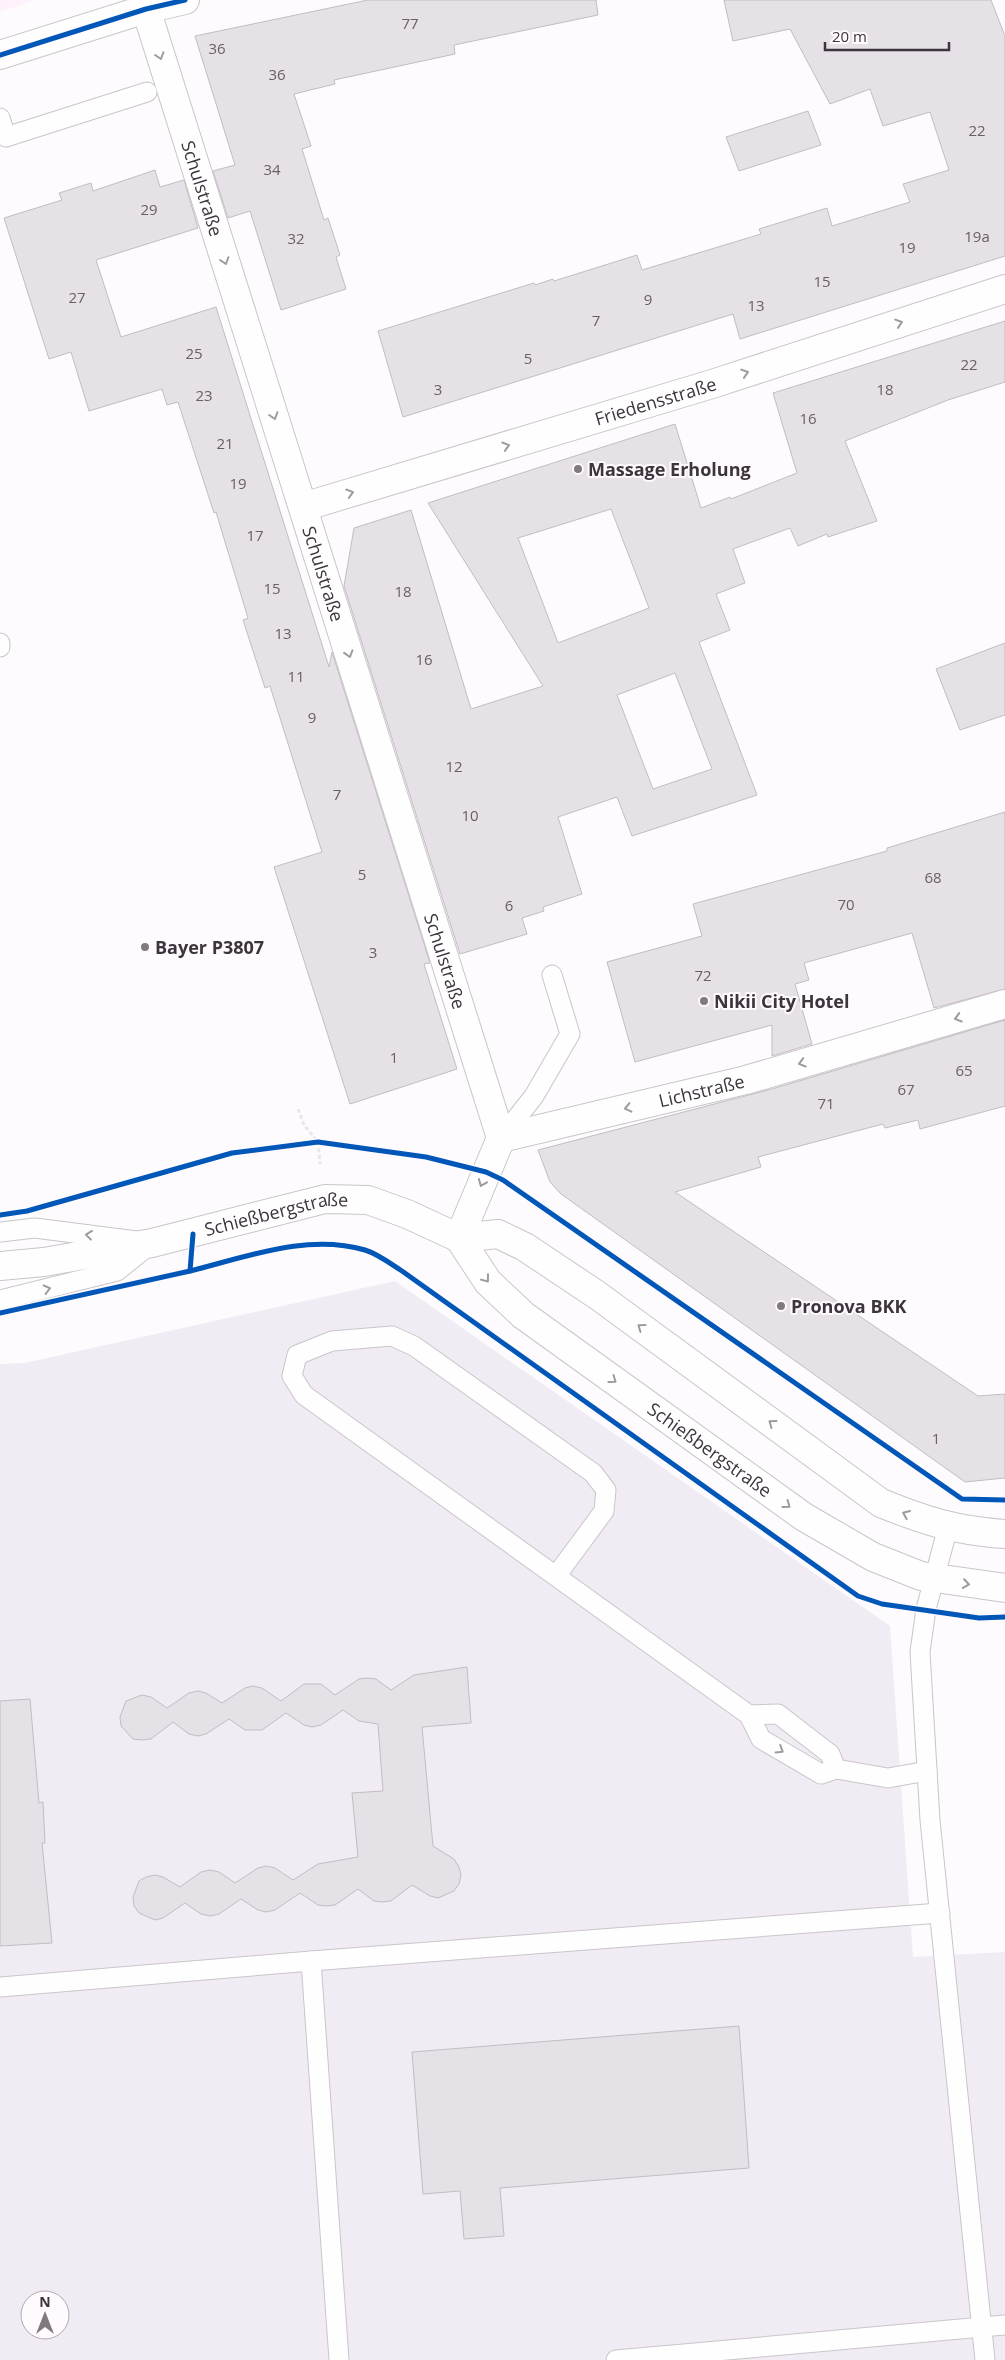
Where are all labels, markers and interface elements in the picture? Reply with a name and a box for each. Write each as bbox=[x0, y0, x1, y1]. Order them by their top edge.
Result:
house number: 77 bbox=[401, 13, 419, 33]
scale bar bbox=[825, 20, 949, 52]
text: 20 m bbox=[832, 26, 867, 46]
house number: 36 bbox=[208, 38, 226, 58]
one-way arrow bbox=[155, 51, 165, 60]
house number: 36 bbox=[268, 64, 286, 84]
house number: 22 bbox=[968, 120, 986, 140]
street label: Schulstraße bbox=[176, 138, 229, 239]
house number: 34 bbox=[263, 159, 281, 179]
house number: 29 bbox=[140, 199, 158, 219]
house number: 19a bbox=[964, 226, 990, 246]
house number: 32 bbox=[287, 228, 305, 248]
house number: 19 bbox=[898, 237, 916, 257]
one-way arrow bbox=[219, 256, 229, 265]
house number: 15 bbox=[813, 271, 831, 291]
house number: 27 bbox=[68, 287, 86, 307]
house number: 9 bbox=[644, 289, 652, 309]
house number: 13 bbox=[747, 295, 765, 315]
house number: 7 bbox=[592, 310, 600, 330]
one-way arrow bbox=[895, 319, 903, 329]
house number: 25 bbox=[185, 343, 203, 363]
house number: 5 bbox=[524, 348, 532, 368]
house number: 22 bbox=[960, 354, 978, 374]
one-way arrow bbox=[740, 369, 748, 379]
street label: Friedensstraße bbox=[592, 371, 719, 431]
house number: 3 bbox=[434, 379, 442, 399]
house number: 18 bbox=[876, 379, 894, 399]
house number: 23 bbox=[195, 385, 213, 405]
house number: 16 bbox=[799, 408, 817, 428]
one-way arrow bbox=[269, 411, 279, 419]
house number: 21 bbox=[216, 433, 234, 453]
one-way arrow bbox=[501, 442, 509, 452]
place label: Massage Erholung bbox=[588, 457, 751, 481]
marker: Massage Erholung bbox=[572, 463, 584, 475]
house number: 19 bbox=[229, 473, 247, 493]
one-way arrow bbox=[345, 488, 354, 498]
street label: Schulstraße bbox=[297, 523, 350, 624]
house number: 17 bbox=[246, 525, 264, 545]
house number: 15 bbox=[263, 578, 281, 598]
house number: 18 bbox=[394, 581, 412, 601]
house number: 13 bbox=[274, 623, 292, 643]
house number: 16 bbox=[415, 649, 433, 669]
one-way arrow bbox=[344, 650, 354, 658]
house number: 11 bbox=[287, 666, 305, 686]
house number: 9 bbox=[308, 707, 316, 727]
house number: 12 bbox=[445, 756, 463, 776]
house number: 7 bbox=[333, 784, 341, 804]
house number: 10 bbox=[461, 805, 479, 825]
house number: 5 bbox=[358, 864, 366, 884]
house number: 68 bbox=[924, 867, 942, 887]
house number: 70 bbox=[837, 894, 855, 914]
house number: 6 bbox=[505, 895, 513, 915]
street label: Schulstraße bbox=[419, 910, 472, 1012]
place label: Bayer P3807 bbox=[155, 935, 264, 959]
marker: Bayer P3807 bbox=[139, 941, 151, 953]
house number: 3 bbox=[369, 942, 377, 962]
house number: 72 bbox=[694, 965, 712, 985]
place label: Nikii City Hotel bbox=[714, 989, 850, 1013]
marker: Nikii City Hotel bbox=[698, 995, 710, 1007]
one-way arrow bbox=[955, 1012, 963, 1022]
house number: 1 bbox=[390, 1047, 398, 1067]
one-way arrow bbox=[799, 1058, 807, 1068]
house number: 65 bbox=[955, 1060, 973, 1080]
street label: Lichstraße bbox=[656, 1069, 747, 1112]
house number: 67 bbox=[897, 1079, 915, 1099]
house number: 71 bbox=[817, 1093, 835, 1113]
one-way arrow bbox=[623, 1102, 632, 1113]
one-way arrow bbox=[477, 1178, 488, 1187]
street label: Schießbergstraße bbox=[202, 1187, 349, 1241]
one-way arrow bbox=[85, 1230, 93, 1241]
one-way arrow bbox=[480, 1273, 489, 1283]
one-way arrow bbox=[43, 1284, 52, 1295]
place label: Pronova BKK bbox=[791, 1294, 906, 1318]
marker: Pronova BKK bbox=[775, 1300, 787, 1312]
one-way arrow bbox=[637, 1324, 647, 1333]
one-way arrow bbox=[607, 1374, 617, 1383]
street label: Schießbergstraße bbox=[643, 1397, 777, 1502]
one-way arrow bbox=[768, 1420, 778, 1429]
house number: 1 bbox=[932, 1428, 940, 1448]
one-way arrow bbox=[781, 1499, 791, 1508]
one-way arrow bbox=[903, 1509, 911, 1519]
one-way arrow bbox=[962, 1578, 970, 1588]
one-way arrow bbox=[775, 1744, 784, 1754]
north arrow bbox=[20, 2290, 70, 2340]
text: N bbox=[39, 2292, 51, 2311]

